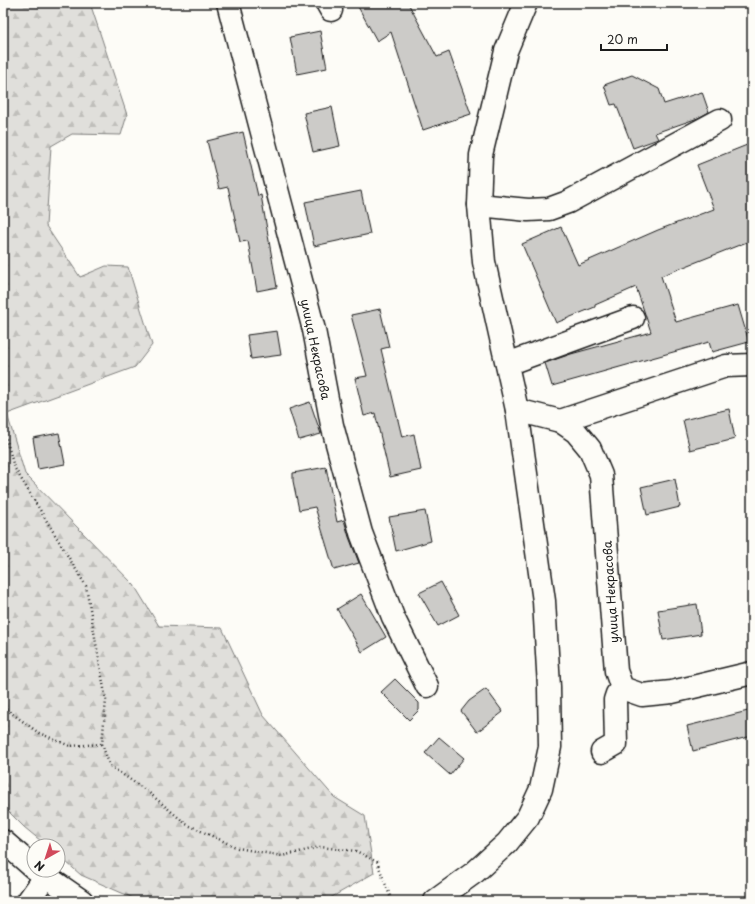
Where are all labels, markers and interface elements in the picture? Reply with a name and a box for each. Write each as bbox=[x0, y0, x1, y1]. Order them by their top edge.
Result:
scale bar bbox=[601, 26, 667, 52]
text: 20 m bbox=[607, 30, 638, 48]
street label: улица Некрасова bbox=[297, 297, 336, 402]
street label: улица Некрасова bbox=[597, 540, 623, 644]
north arrow bbox=[26, 838, 66, 878]
text: N bbox=[30, 857, 48, 876]

